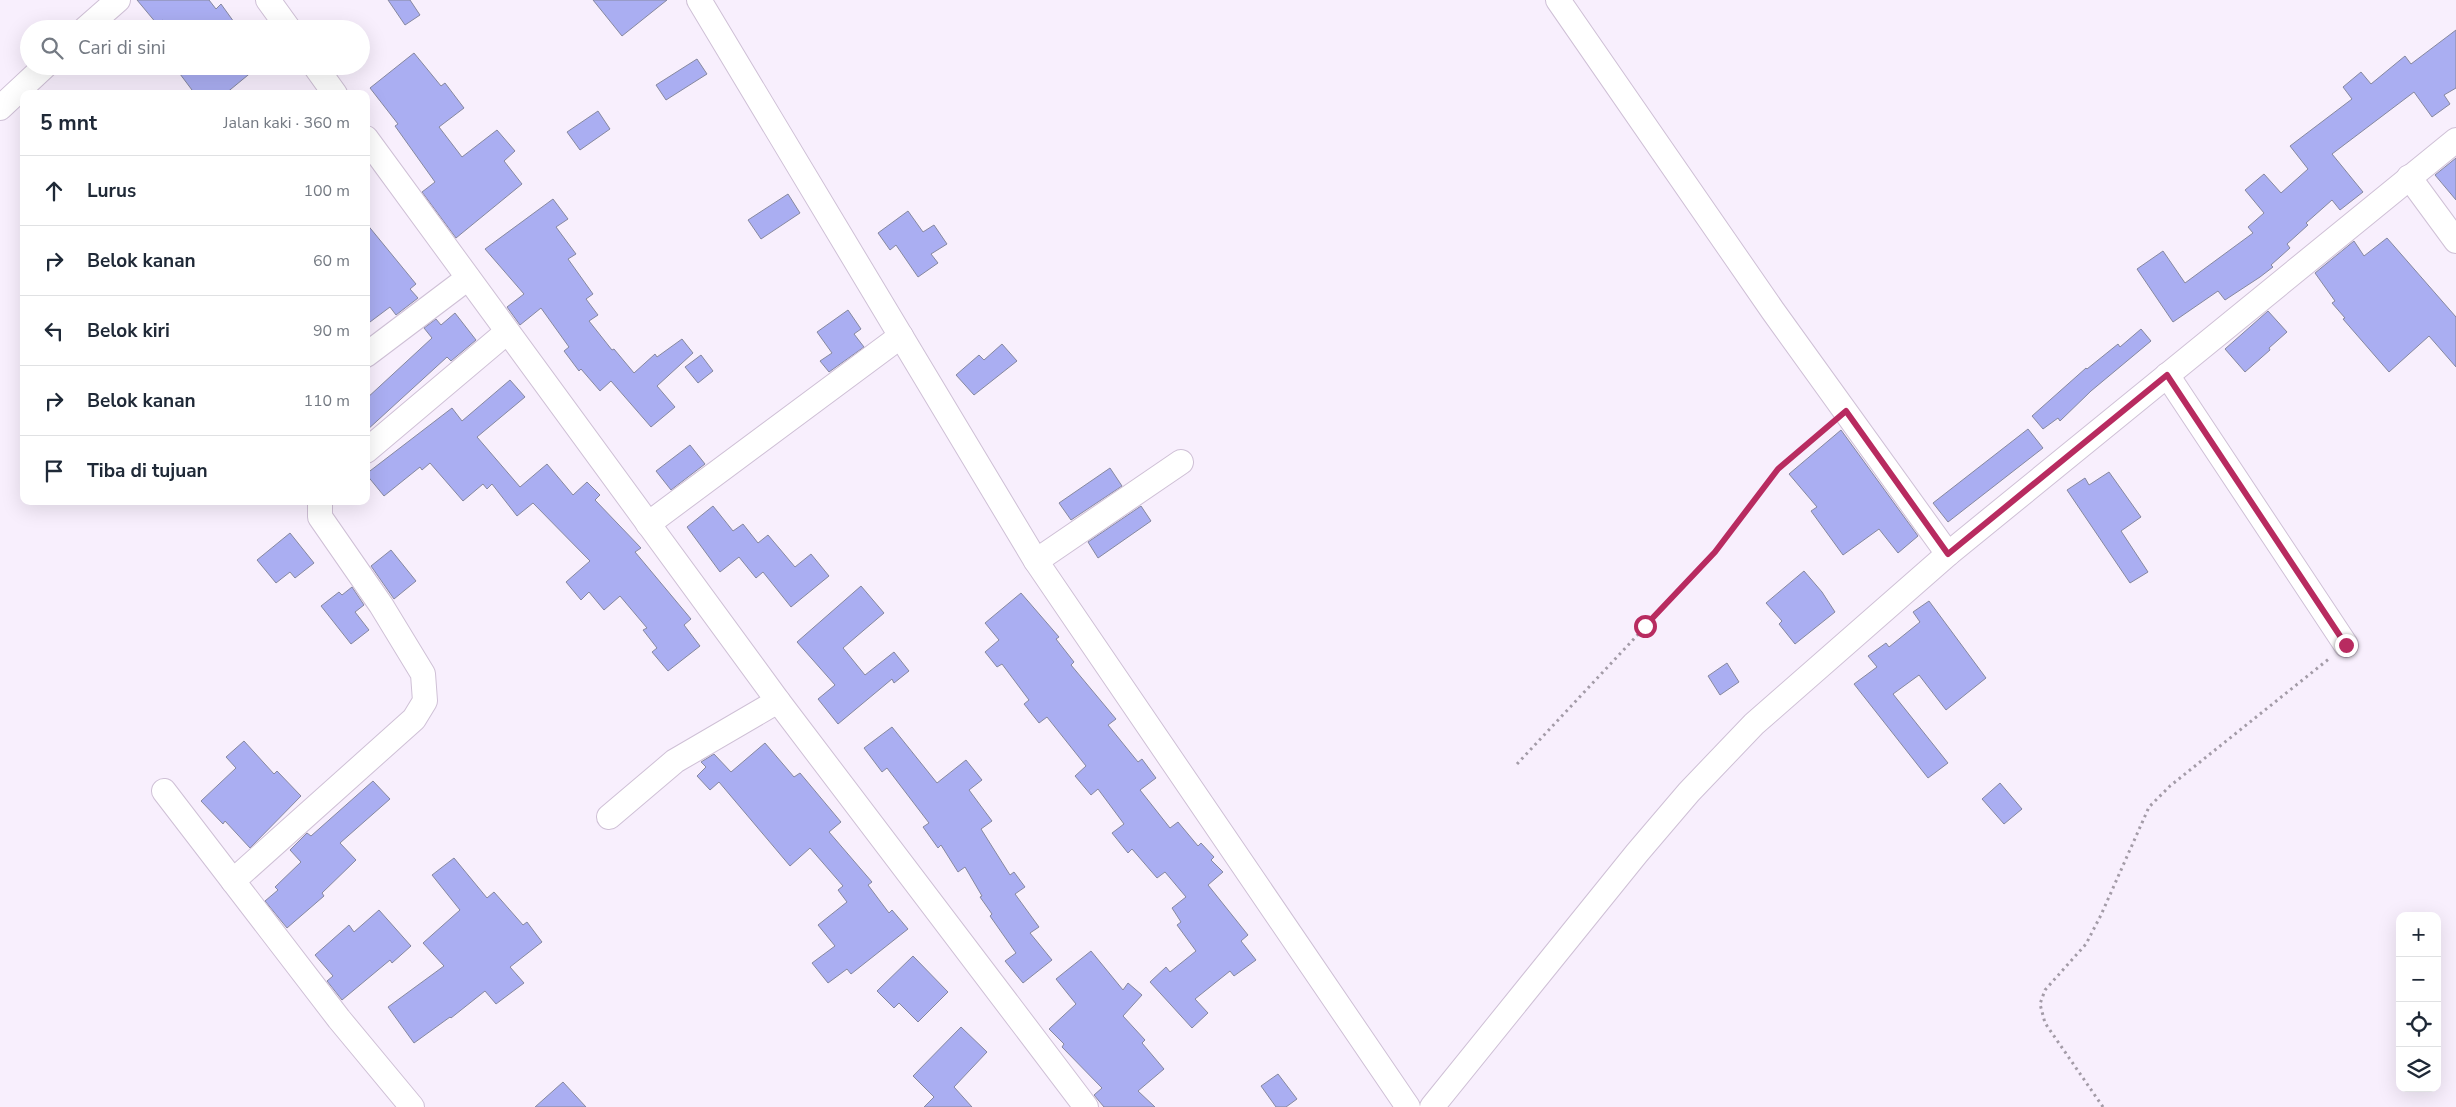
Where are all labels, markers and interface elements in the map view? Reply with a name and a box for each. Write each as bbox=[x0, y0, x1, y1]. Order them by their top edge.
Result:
search box bbox=[20, 20, 370, 75]
icon: search bbox=[38, 34, 66, 62]
text: Cari di sini bbox=[78, 35, 166, 61]
text: 5 mnt bbox=[40, 109, 97, 137]
text: Jalan kaki · 360 m bbox=[223, 112, 350, 134]
icon: ahead bbox=[40, 177, 68, 205]
text: Lurus bbox=[87, 178, 136, 204]
text: 100 m bbox=[303, 180, 350, 202]
icon: right bbox=[40, 247, 68, 275]
text: Belok kanan bbox=[87, 248, 196, 274]
text: 60 m bbox=[313, 250, 350, 272]
icon: left bbox=[40, 317, 68, 345]
text: Belok kiri bbox=[87, 318, 170, 344]
text: 90 m bbox=[313, 320, 350, 342]
icon: right bbox=[40, 387, 68, 415]
text: Belok kanan bbox=[87, 388, 196, 414]
text: 110 m bbox=[303, 390, 350, 412]
icon: arrive bbox=[40, 457, 68, 485]
text: Tiba di tujuan bbox=[87, 458, 208, 484]
route start bbox=[1634, 615, 1657, 638]
route end bbox=[2335, 634, 2358, 657]
map controls bbox=[2396, 912, 2441, 1092]
button: + bbox=[2396, 912, 2441, 957]
button: − bbox=[2396, 957, 2441, 1002]
button: locate bbox=[2396, 1002, 2441, 1047]
button: layers bbox=[2396, 1047, 2441, 1092]

